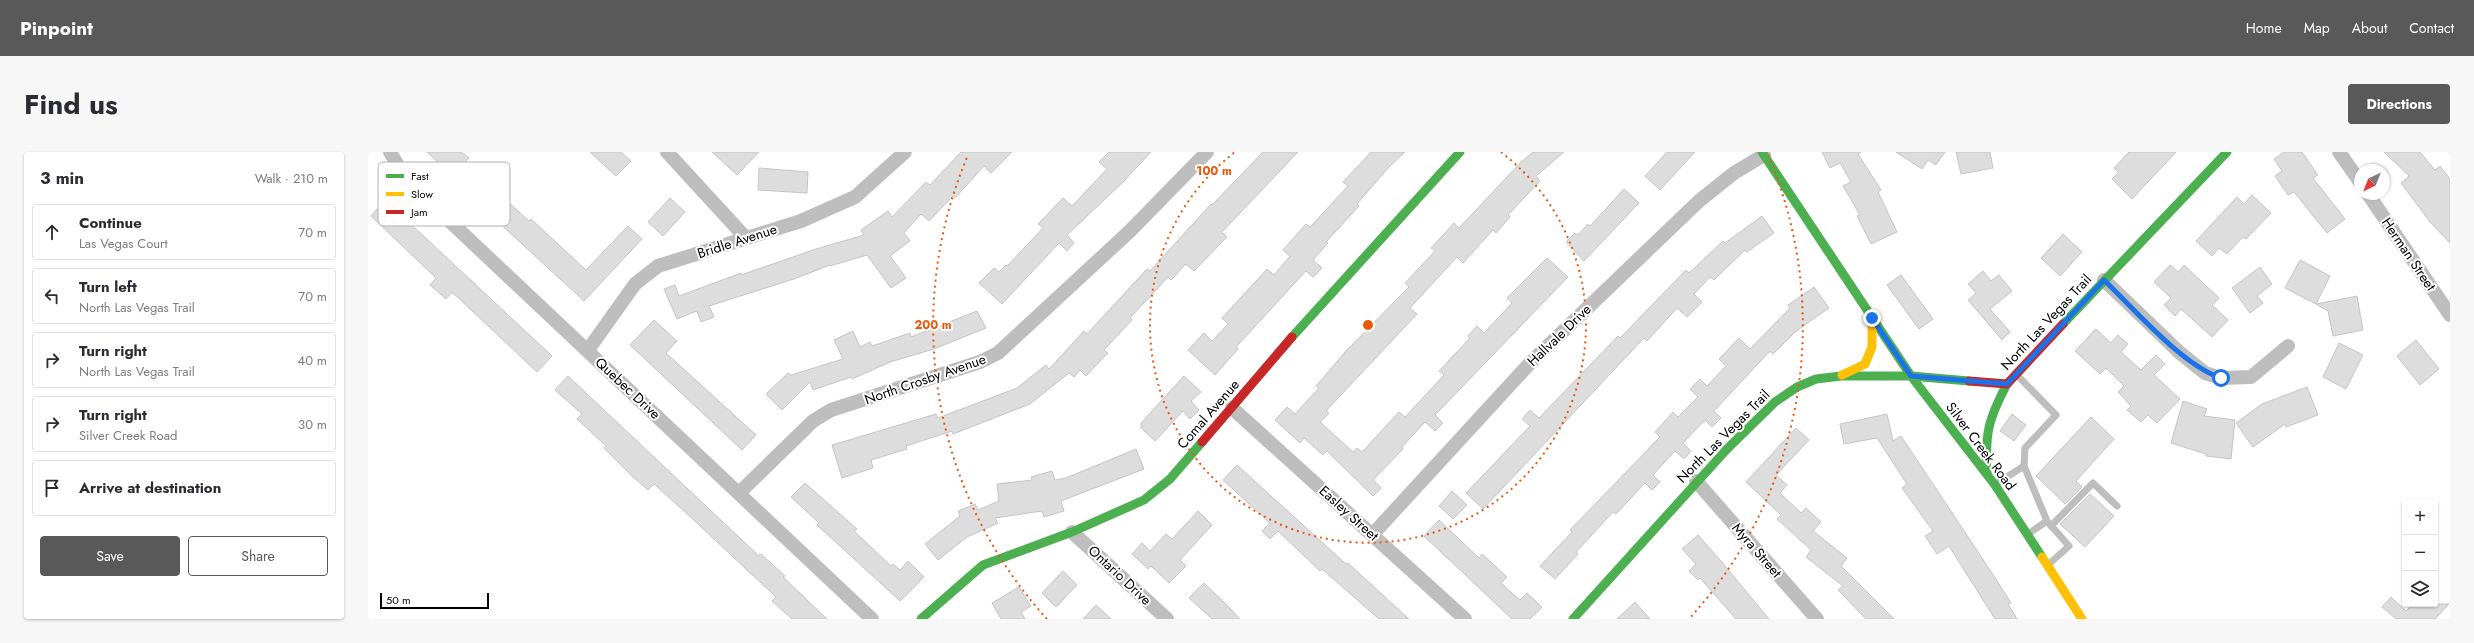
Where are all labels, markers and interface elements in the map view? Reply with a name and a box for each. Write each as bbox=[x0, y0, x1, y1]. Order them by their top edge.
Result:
text: Pinpoint bbox=[20, 15, 93, 42]
text: Home bbox=[2246, 18, 2282, 38]
text: Map bbox=[2304, 18, 2330, 38]
text: About bbox=[2352, 18, 2387, 38]
text: Contact bbox=[2409, 18, 2454, 38]
text: Find us bbox=[24, 84, 118, 125]
button: Directions bbox=[2348, 84, 2450, 124]
legend bbox=[378, 162, 510, 226]
text: 100 m bbox=[1196, 162, 1232, 180]
north arrow bbox=[2354, 164, 2390, 200]
text: 3 min bbox=[40, 166, 84, 190]
text: Fast bbox=[411, 168, 429, 184]
text: Walk · 210 m bbox=[255, 169, 328, 188]
text: Slow bbox=[411, 186, 433, 202]
text: Jam bbox=[409, 204, 428, 220]
text: Continue bbox=[79, 212, 142, 234]
street label: Herman Street bbox=[2377, 213, 2441, 295]
street label: Bridle Avenue bbox=[695, 219, 779, 263]
icon: ahead bbox=[41, 221, 63, 243]
text: 70 m bbox=[298, 223, 327, 242]
text: Las Vegas Court bbox=[79, 234, 168, 253]
street label: North Las Vegas Trail bbox=[1996, 270, 2096, 374]
text: Turn left bbox=[79, 276, 137, 298]
icon: left bbox=[41, 285, 63, 307]
text: 70 m bbox=[298, 287, 327, 306]
text: North Las Vegas Trail bbox=[79, 298, 195, 317]
street label: Hallvale Drive bbox=[1523, 299, 1595, 371]
route end bbox=[1863, 309, 1881, 327]
text: 200 m bbox=[914, 316, 952, 334]
centre of rings bbox=[1361, 318, 1375, 332]
text: Turn right bbox=[79, 340, 147, 362]
icon: right bbox=[41, 349, 63, 371]
street label: North Crosby Avenue bbox=[862, 349, 988, 409]
text: 40 m bbox=[298, 351, 327, 370]
street label: Quebec Drive bbox=[591, 352, 665, 424]
text: North Las Vegas Trail bbox=[79, 362, 195, 381]
route start bbox=[2212, 369, 2230, 387]
street label: Comal Avenue bbox=[1172, 375, 1244, 453]
street label: North Las Vegas Trail bbox=[1672, 385, 1774, 487]
street label: Silver Creek Road bbox=[1941, 398, 2021, 494]
text: Turn right bbox=[79, 404, 147, 426]
icon: right bbox=[41, 413, 63, 435]
text: 30 m bbox=[298, 415, 327, 434]
text: Silver Creek Road bbox=[79, 426, 177, 445]
icon: arrive bbox=[41, 477, 63, 499]
text: Arrive at destination bbox=[79, 477, 221, 499]
street label: Easley Street bbox=[1315, 481, 1384, 546]
map controls bbox=[2402, 499, 2438, 607]
button: + bbox=[2402, 499, 2438, 535]
street label: Myra Street bbox=[1728, 518, 1787, 582]
button: − bbox=[2402, 535, 2438, 571]
button: Save bbox=[40, 536, 180, 576]
button: Share bbox=[188, 536, 328, 576]
street label: Ontario Drive bbox=[1084, 540, 1156, 610]
button: layers bbox=[2402, 571, 2438, 607]
scale bar bbox=[380, 591, 489, 610]
text: 50 m bbox=[386, 592, 411, 608]

